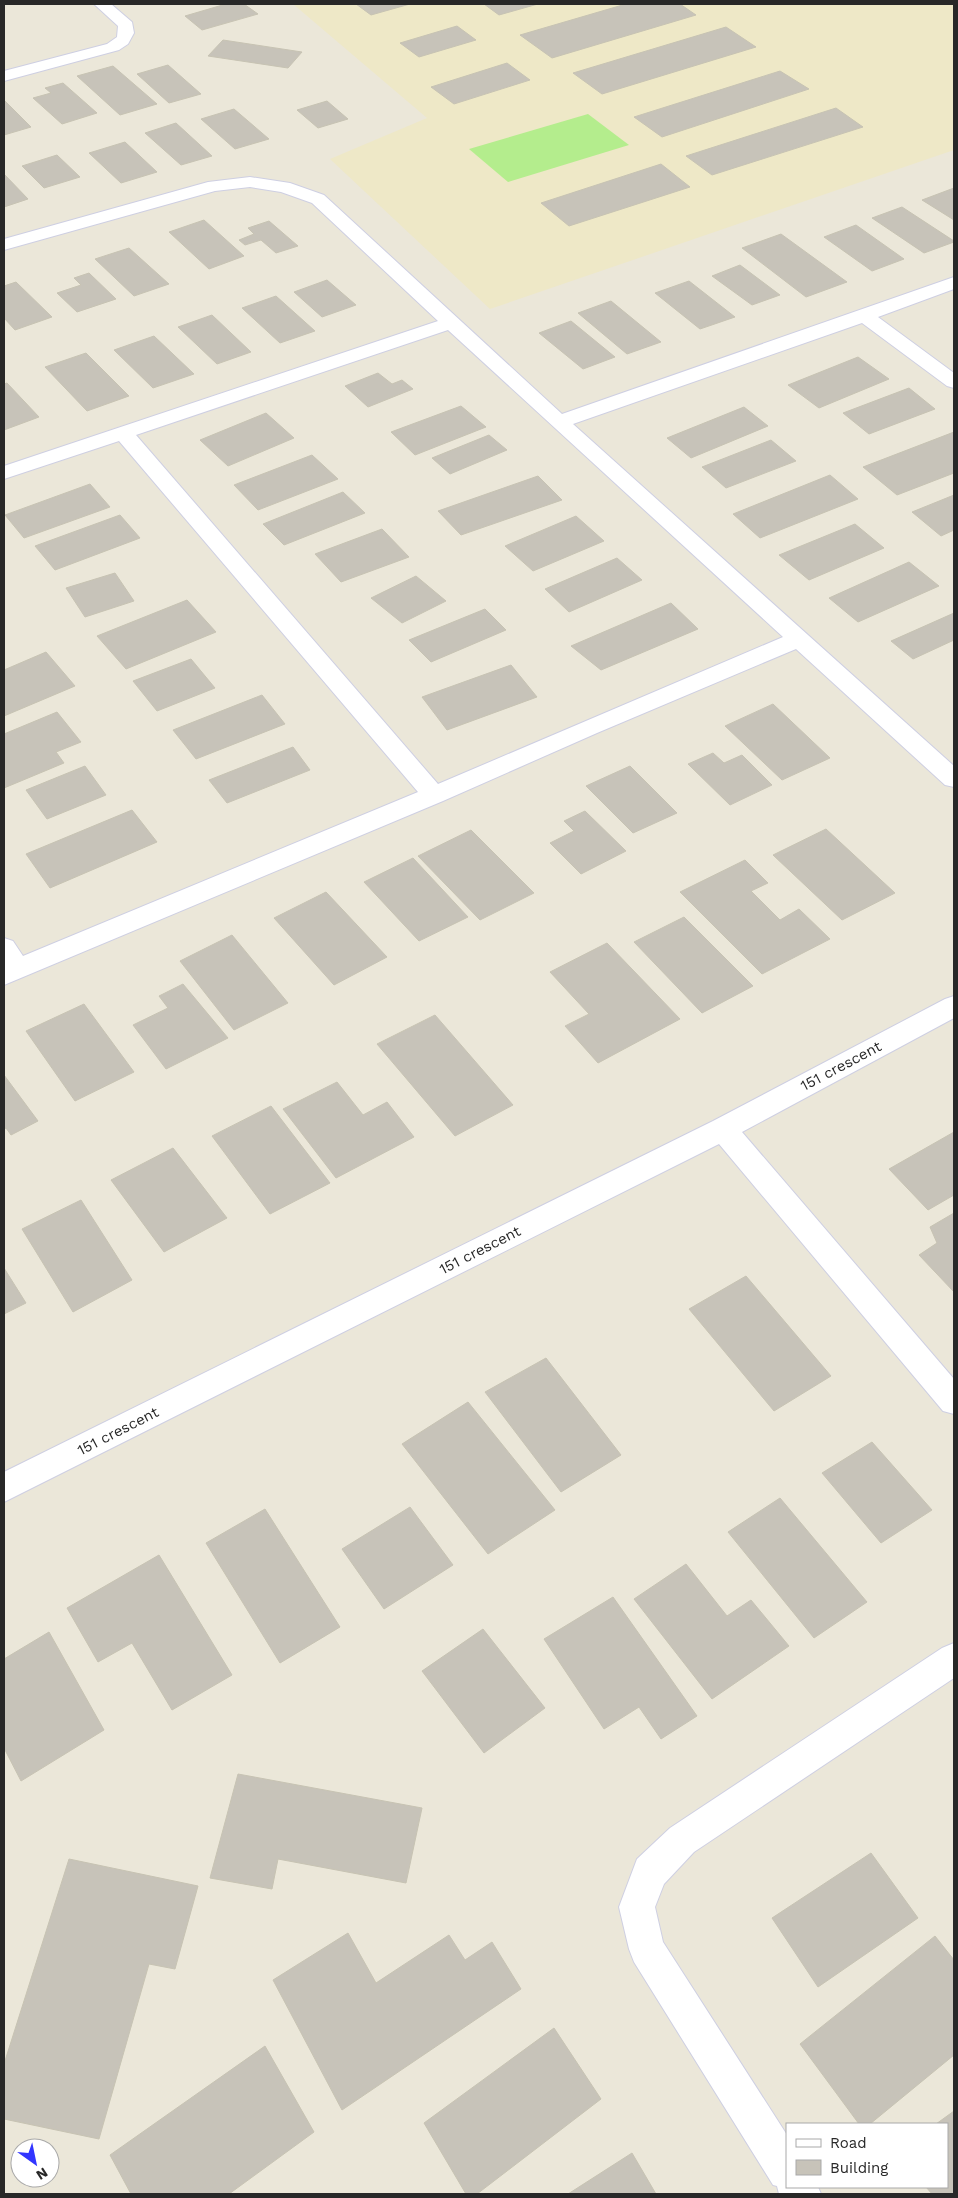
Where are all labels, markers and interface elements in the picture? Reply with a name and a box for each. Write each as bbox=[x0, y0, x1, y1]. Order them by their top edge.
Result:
street label: 151 crescent bbox=[798, 1037, 885, 1095]
street label: 151 crescent bbox=[436, 1221, 524, 1278]
street label: 151 crescent bbox=[74, 1402, 162, 1459]
legend bbox=[786, 2123, 948, 2188]
text: Road bbox=[830, 2134, 867, 2152]
north arrow bbox=[10, 2138, 60, 2188]
text: Building bbox=[830, 2159, 888, 2177]
text: N bbox=[33, 2164, 51, 2183]

